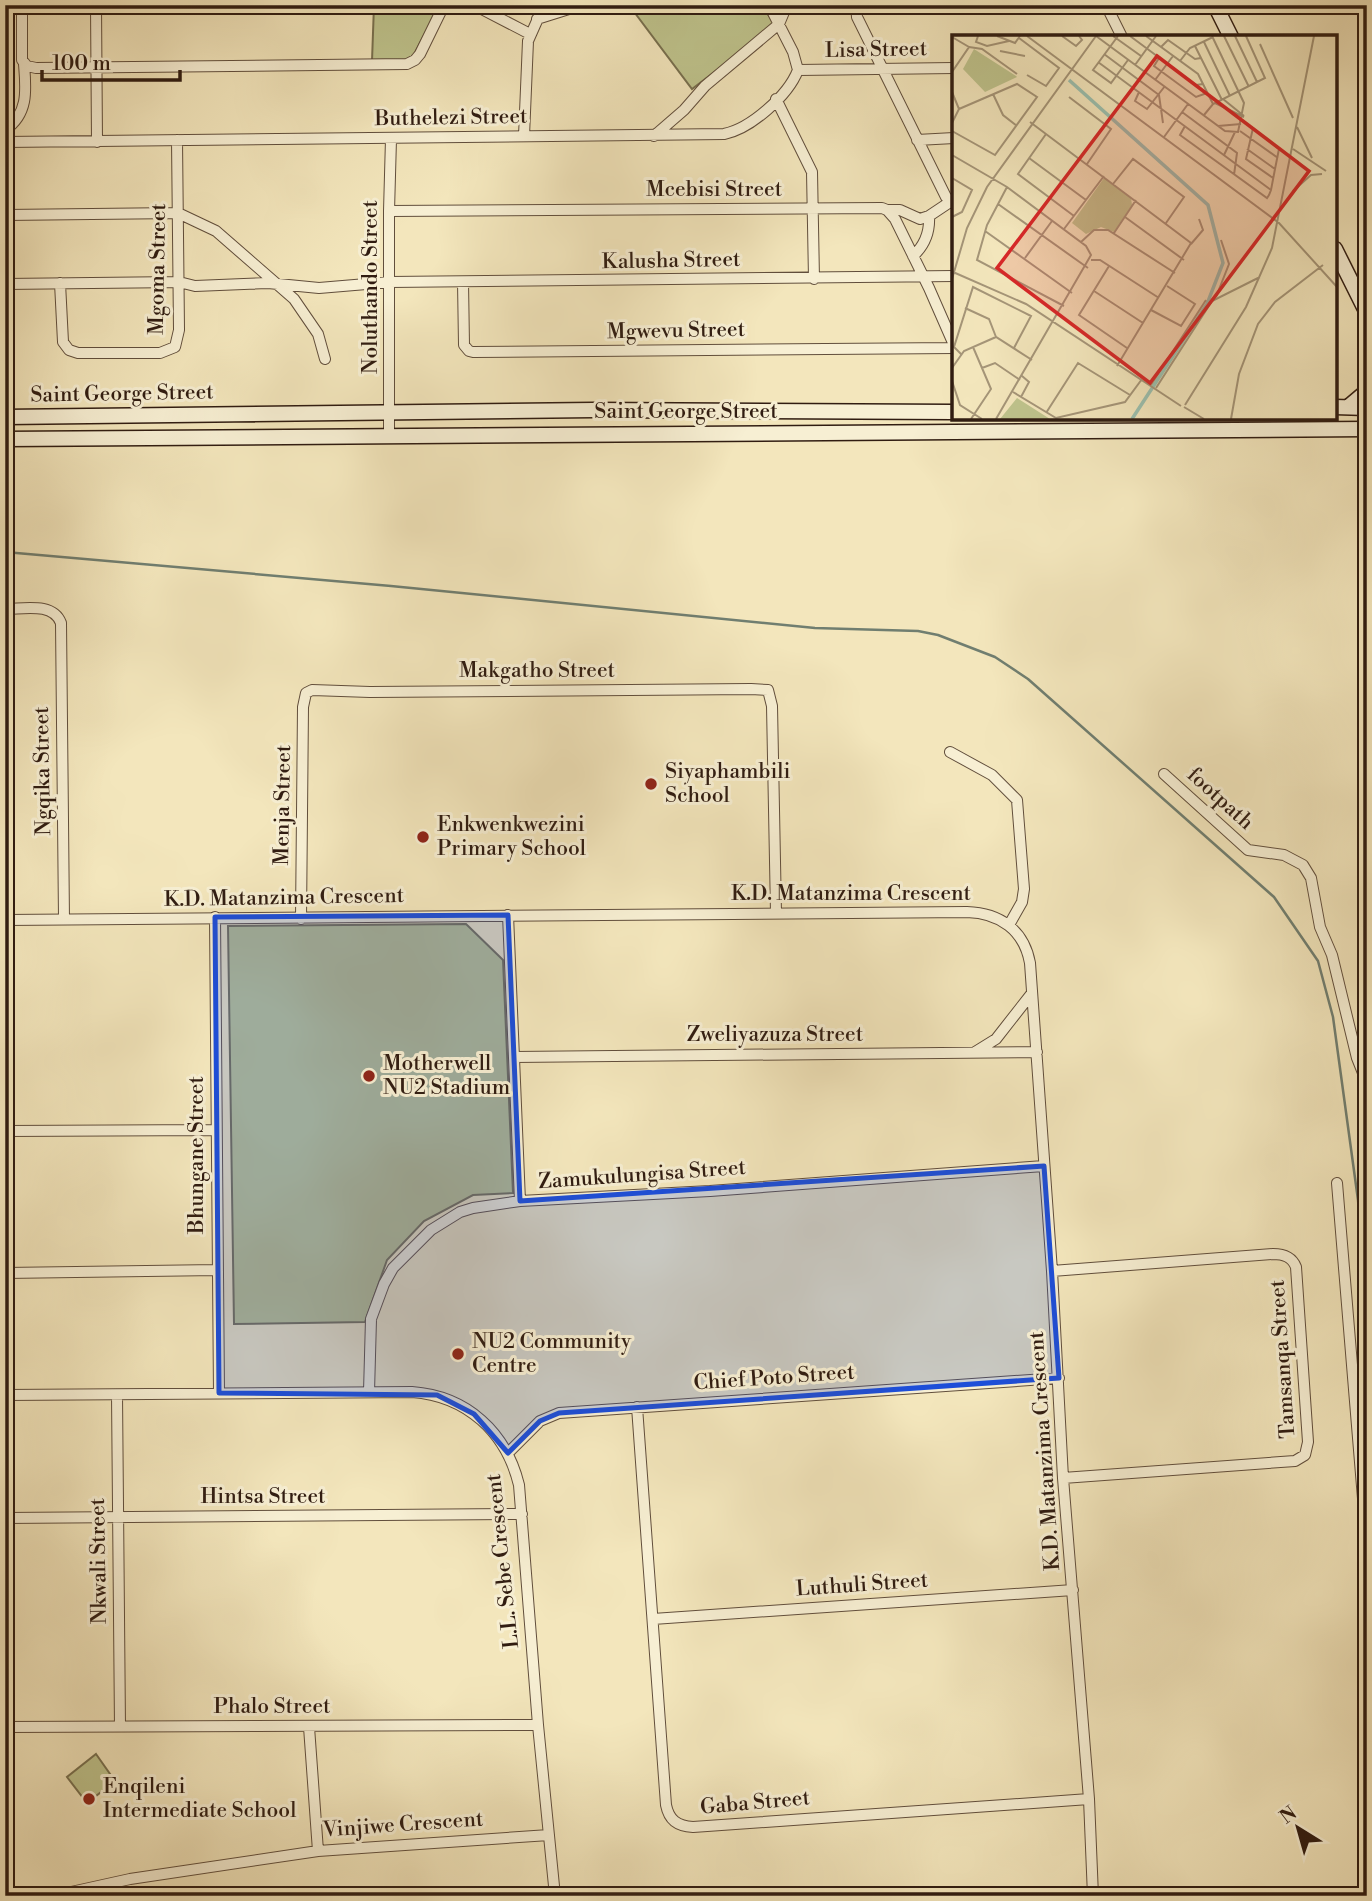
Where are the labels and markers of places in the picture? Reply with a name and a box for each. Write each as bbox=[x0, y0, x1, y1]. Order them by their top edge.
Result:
place label: Siyaphambili School bbox=[665, 759, 791, 809]
marker: Siyaphambili School bbox=[643, 776, 659, 792]
place label: Enkwenkwezini Primary School bbox=[437, 812, 586, 862]
marker: Enkwenkwezini Primary School bbox=[415, 829, 431, 845]
place label: Motherwell NU2 Stadium bbox=[383, 1051, 510, 1101]
marker: Motherwell NU2 Stadium bbox=[361, 1068, 377, 1084]
place label: NU2 Community Centre bbox=[472, 1329, 632, 1379]
marker: NU2 Community Centre bbox=[450, 1346, 466, 1362]
place label: Enqileni Intermediate School bbox=[103, 1774, 296, 1824]
marker: Enqileni Intermediate School bbox=[81, 1791, 97, 1807]

